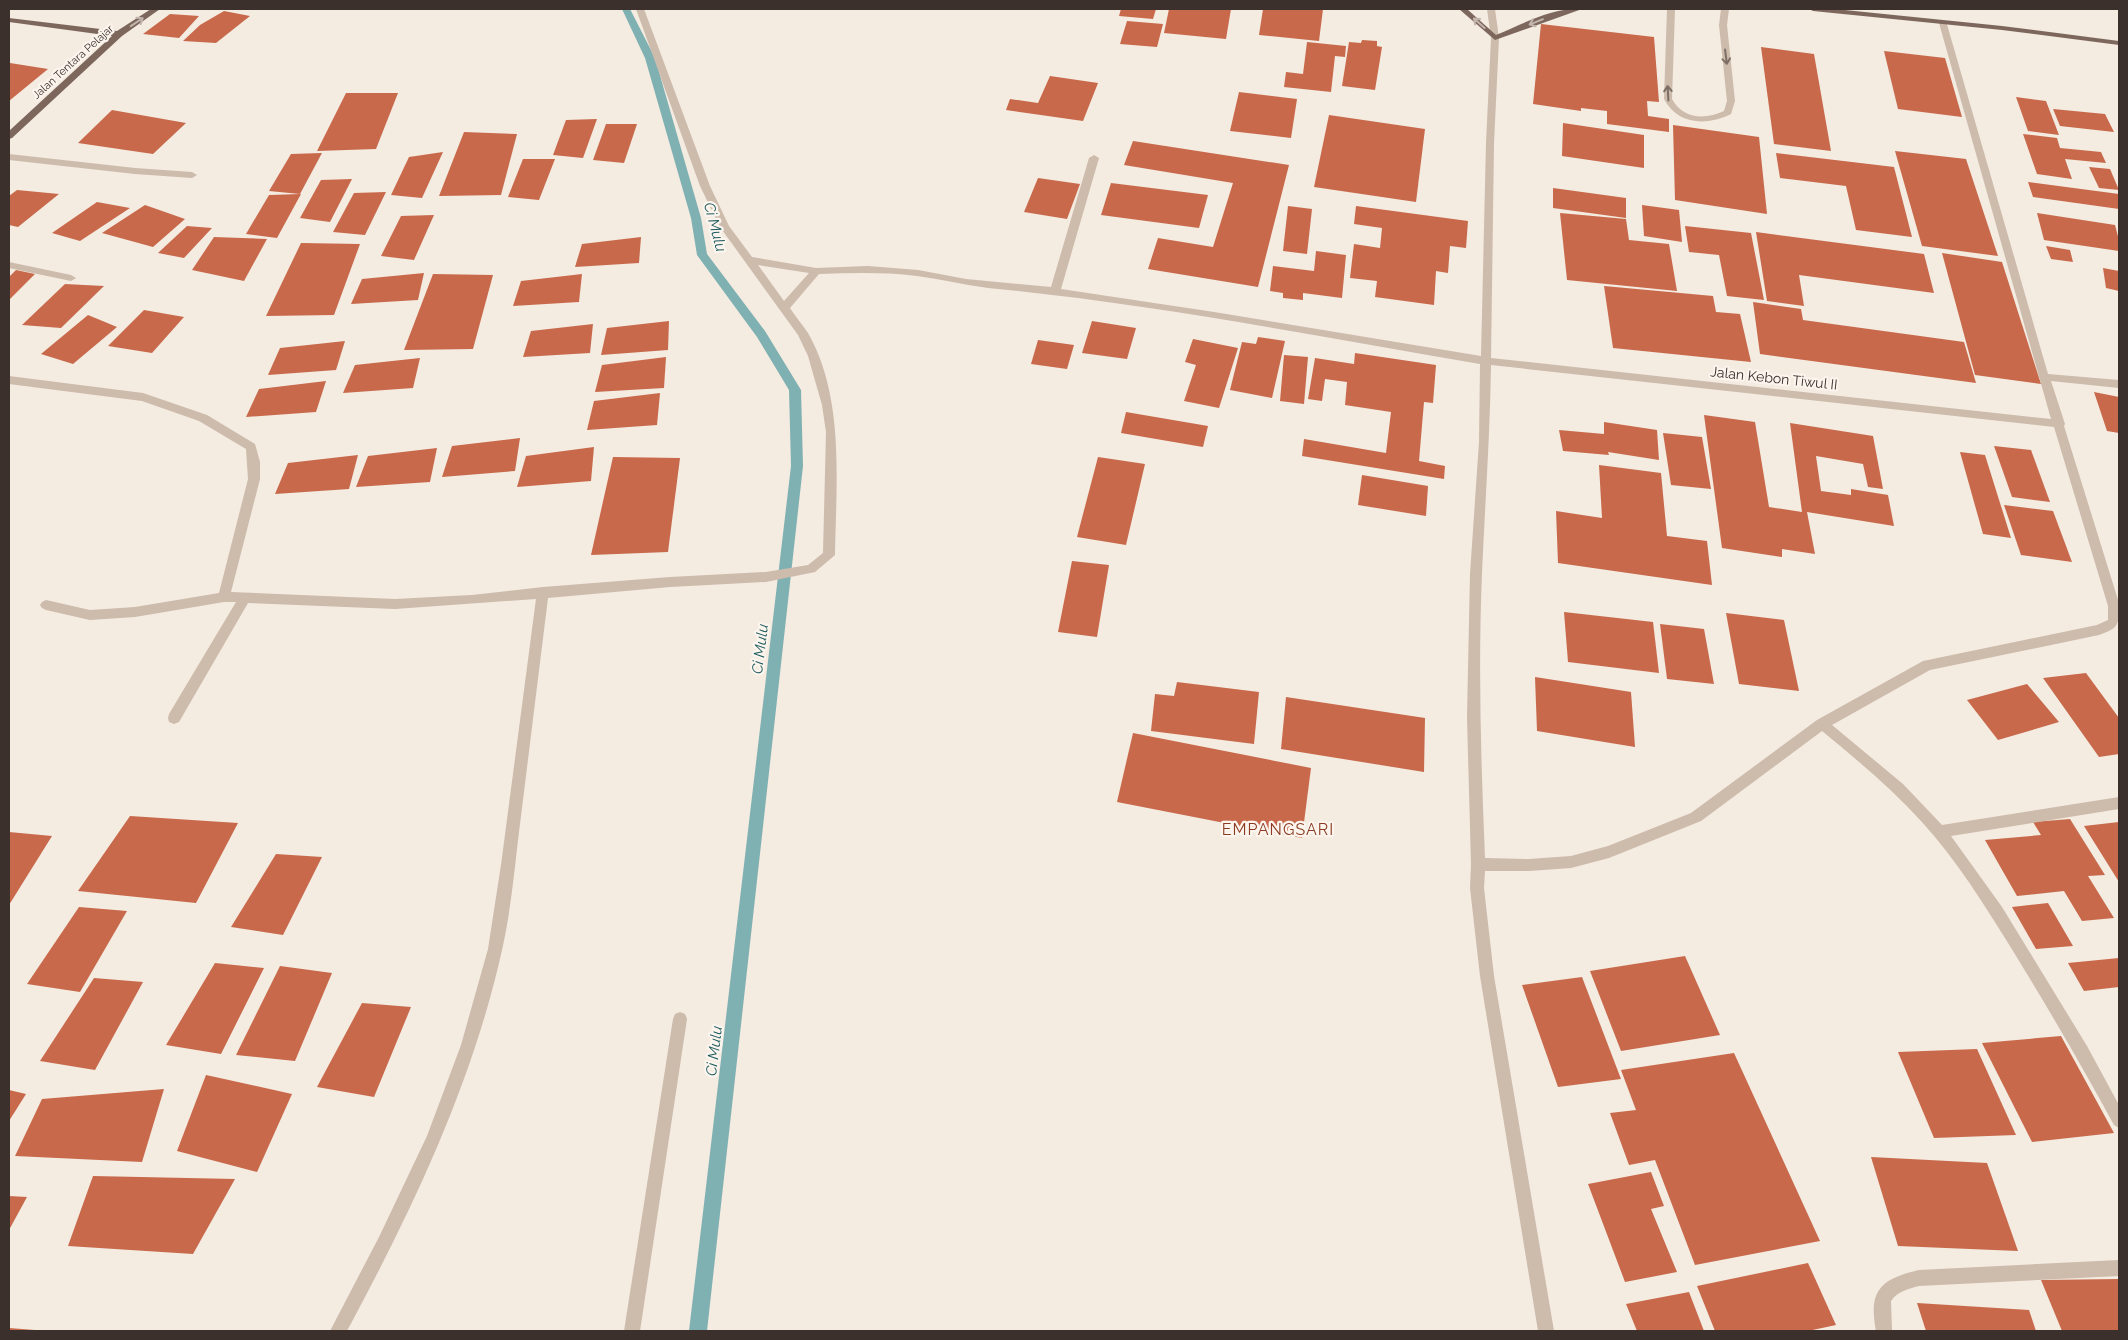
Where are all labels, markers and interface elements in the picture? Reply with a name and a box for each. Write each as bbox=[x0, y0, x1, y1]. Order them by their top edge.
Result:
one-way arrow bbox=[129, 17, 143, 27]
one-way arrow bbox=[1529, 17, 1544, 27]
one-way arrow bbox=[1473, 18, 1486, 30]
street label: Jalan Tentara Pelajar bbox=[30, 22, 116, 102]
one-way arrow bbox=[1721, 49, 1731, 65]
one-way arrow bbox=[1664, 85, 1673, 101]
water label: Ci Mulu bbox=[700, 200, 730, 254]
street label: Jalan Kebon Tiwul II bbox=[1710, 363, 1838, 393]
water label: Ci Mulu bbox=[748, 622, 772, 675]
district label: EMPANGSARI bbox=[1222, 820, 1334, 839]
water label: Ci Mulu bbox=[702, 1024, 726, 1077]

